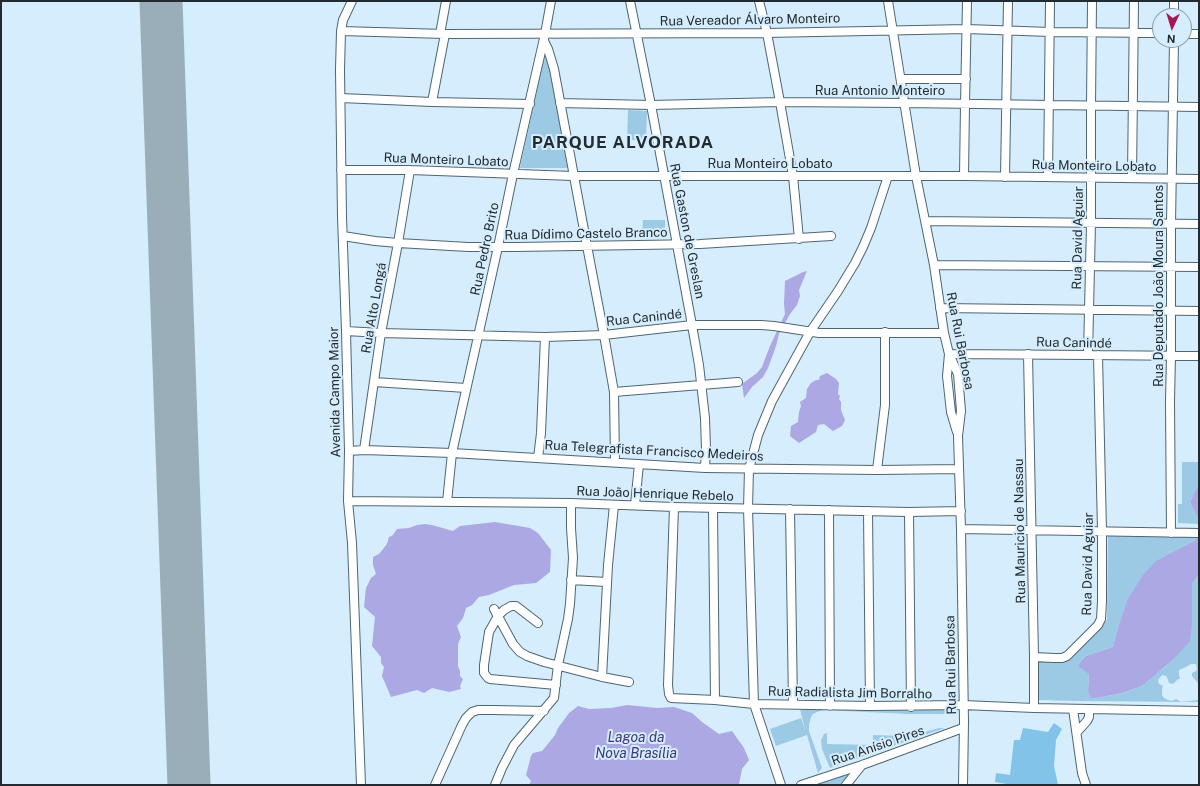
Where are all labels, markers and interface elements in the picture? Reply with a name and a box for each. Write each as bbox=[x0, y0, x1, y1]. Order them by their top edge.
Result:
north arrow bbox=[1152, 8, 1192, 48]
street label: Rua Vereador Álvaro Monteiro bbox=[660, 11, 840, 29]
text: N bbox=[1167, 33, 1176, 45]
street label: Rua Antonio Monteiro bbox=[815, 83, 945, 99]
district label: PARQUE ALVORADA bbox=[532, 133, 714, 153]
street label: Rua Monteiro Lobato bbox=[383, 150, 509, 170]
street label: Rua Monteiro Lobato bbox=[707, 156, 833, 172]
street label: Rua Monteiro Lobato bbox=[1031, 157, 1157, 175]
street label: Rua Gaston de Greslan bbox=[666, 162, 708, 300]
street label: Rua Deputado João Moura Santos bbox=[1151, 185, 1167, 387]
street label: Rua David Aguiar bbox=[1069, 186, 1087, 290]
street label: Rua Pedro Brito bbox=[468, 201, 502, 297]
street label: Rua Dídimo Castelo Branco bbox=[504, 225, 668, 243]
street label: Rua Alto Longá bbox=[358, 261, 390, 355]
street label: Rua Rui Barbosa bbox=[943, 291, 977, 391]
street label: Rua Canindé bbox=[605, 306, 683, 330]
street label: Avenida Campo Maior bbox=[326, 326, 344, 458]
street label: Rua Canindé bbox=[1036, 335, 1112, 351]
street label: Rua Telegrafista Francisco Medeiros bbox=[544, 437, 764, 465]
street label: Rua Mauricio de Nassau bbox=[1011, 458, 1029, 604]
street label: Rua João Henrique Rebelo bbox=[576, 483, 734, 505]
street label: Rua David Aguiar bbox=[1079, 512, 1097, 616]
street label: Rua Rui Barbosa bbox=[942, 615, 960, 715]
street label: Rua Radialista Jim Borralho bbox=[768, 684, 932, 702]
street label: Rua Anísio Pires bbox=[829, 723, 927, 769]
water label: Lagoa da Nova Brasília bbox=[595, 730, 677, 762]

